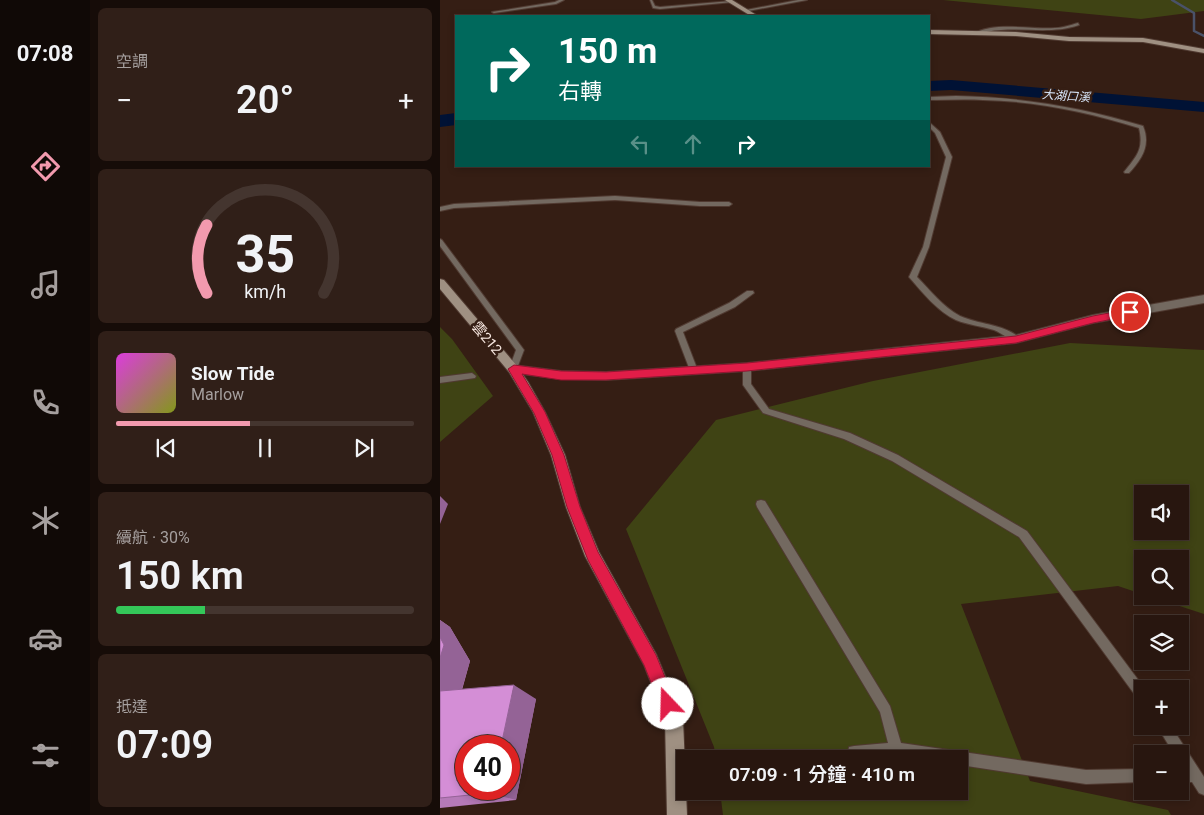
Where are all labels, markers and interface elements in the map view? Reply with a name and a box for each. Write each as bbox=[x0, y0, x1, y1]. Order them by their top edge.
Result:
text: 150 m bbox=[558, 31, 657, 72]
icon: right bbox=[475, 35, 540, 100]
text: 07:08 bbox=[17, 41, 73, 66]
text: 空調 bbox=[116, 52, 148, 71]
text: 20° bbox=[236, 78, 294, 122]
text: 右轉 bbox=[558, 79, 602, 104]
text: − bbox=[116, 84, 132, 117]
text: + bbox=[398, 84, 414, 117]
water label: 大湖口溪 bbox=[1042, 87, 1092, 105]
icon: left bbox=[626, 130, 654, 158]
icon: ahead bbox=[679, 130, 707, 158]
icon: right bbox=[732, 130, 760, 158]
icon: directions bbox=[28, 149, 63, 184]
text: 35 bbox=[235, 224, 295, 285]
icon: music bbox=[28, 267, 63, 302]
text: km/h bbox=[244, 281, 286, 302]
pin bbox=[1109, 291, 1151, 333]
icon: arrive bbox=[1116, 298, 1144, 326]
street label: 雲212 bbox=[469, 318, 505, 358]
text: Slow Tide bbox=[191, 362, 274, 385]
icon: phone bbox=[28, 385, 63, 420]
text: Marlow bbox=[191, 385, 244, 404]
icon: previous bbox=[152, 434, 180, 462]
icon: pause bbox=[251, 434, 279, 462]
icon: next bbox=[350, 434, 378, 462]
map controls bbox=[1134, 485, 1189, 800]
button: sound bbox=[1134, 485, 1189, 540]
icon: climate bbox=[28, 503, 63, 538]
text: 續航 · 30% bbox=[116, 528, 190, 547]
button: search bbox=[1134, 550, 1189, 605]
text: 150 km bbox=[116, 554, 244, 598]
button: layers bbox=[1134, 615, 1189, 670]
icon: car bbox=[28, 621, 63, 656]
position arrow bbox=[641, 677, 693, 729]
button: + bbox=[1134, 680, 1189, 735]
text: 抵達 bbox=[116, 697, 148, 716]
text: 07:09 bbox=[116, 723, 213, 767]
speed limit sign: 40 bbox=[455, 735, 520, 800]
icon: filters bbox=[28, 738, 63, 773]
button: − bbox=[1134, 745, 1189, 800]
text: 07:09 · 1 分鐘 · 410 m bbox=[729, 763, 915, 786]

